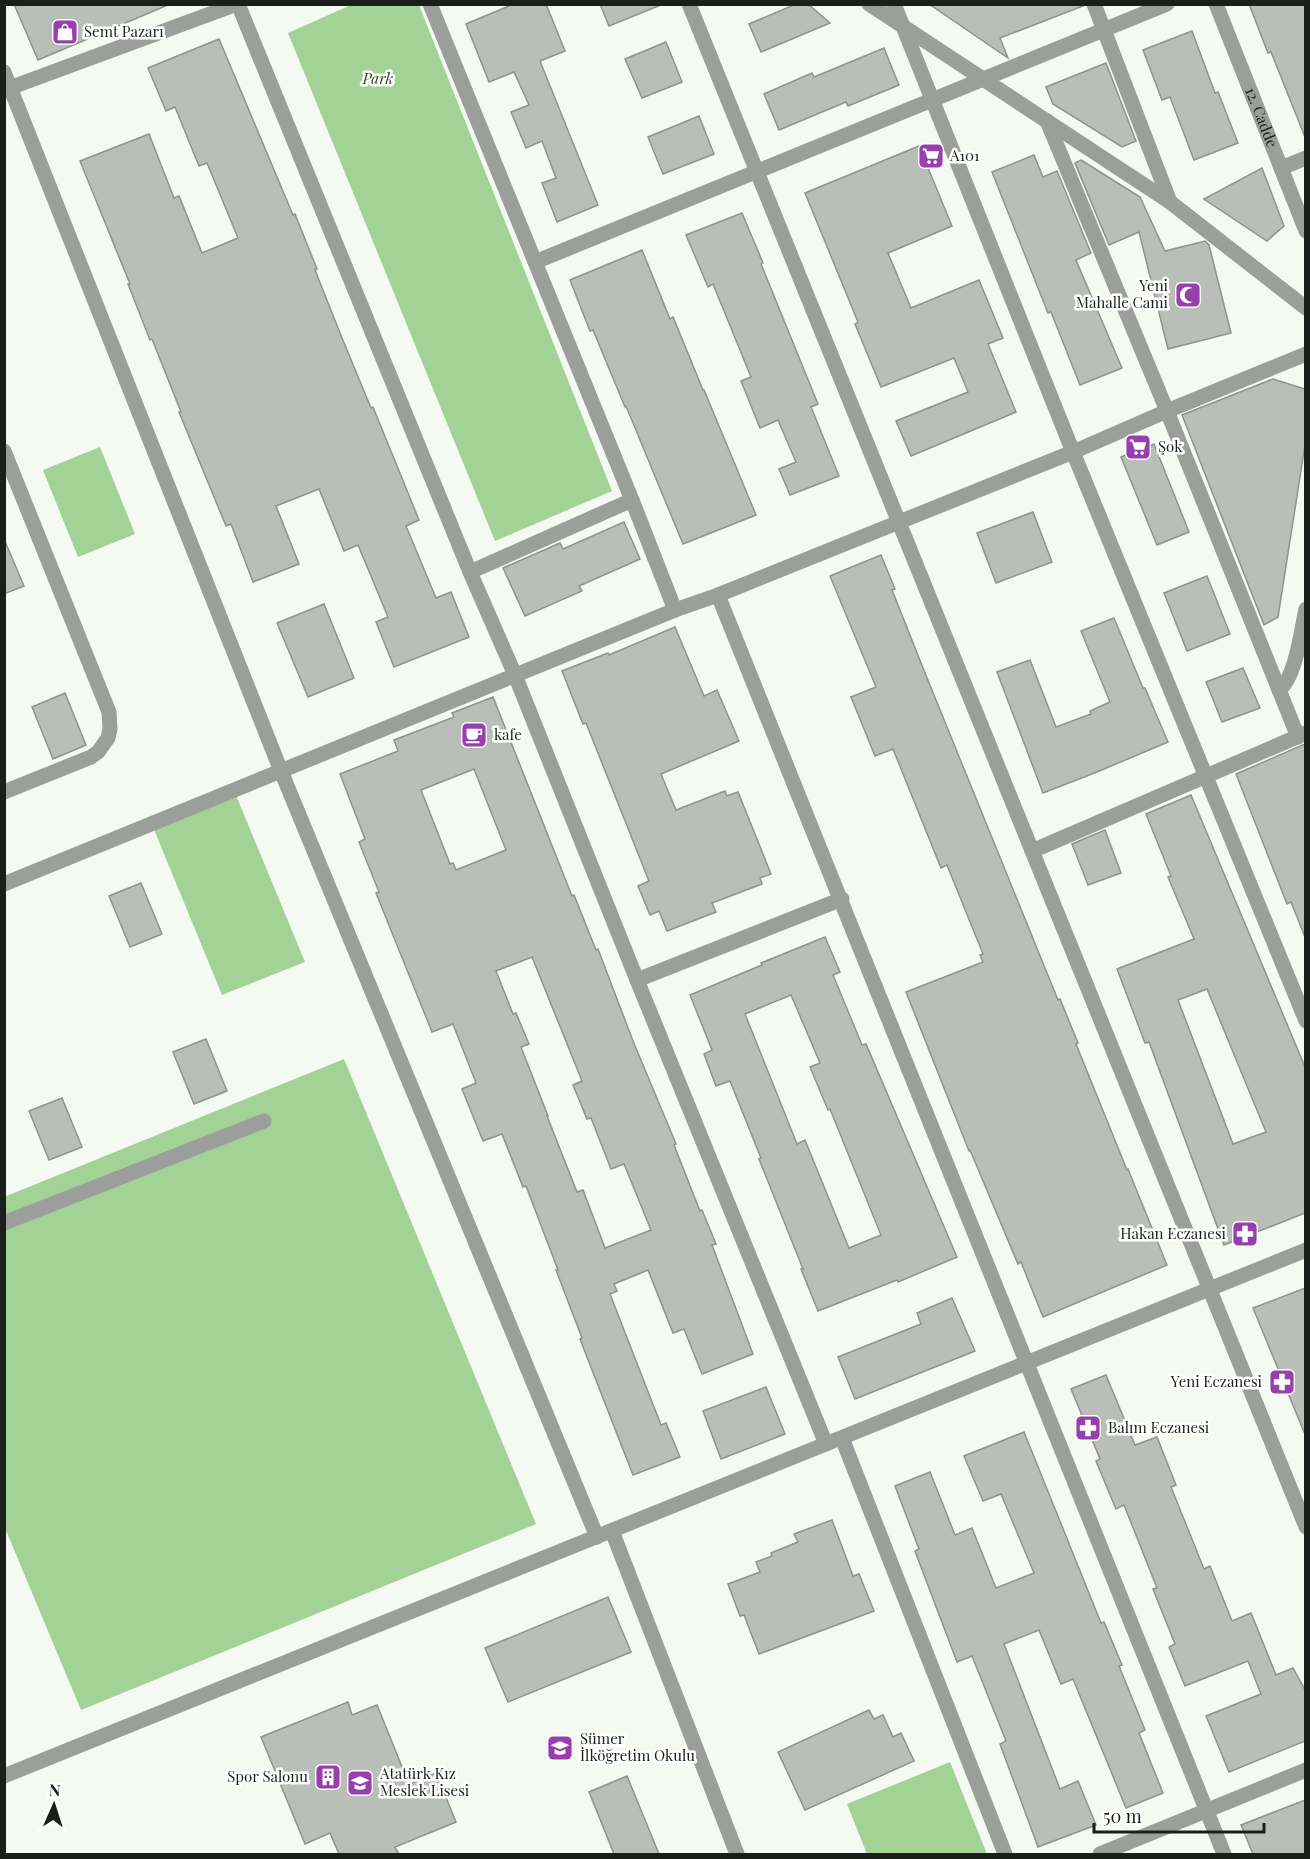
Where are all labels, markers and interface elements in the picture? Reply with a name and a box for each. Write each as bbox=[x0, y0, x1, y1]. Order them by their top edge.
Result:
shop icon: Semt Pazarı bbox=[50, 17, 80, 47]
place label: Semt Pazarı bbox=[84, 21, 164, 41]
park label: Park bbox=[362, 68, 394, 88]
street label: 12. Cadde bbox=[1241, 84, 1283, 150]
supermarket icon: A101 bbox=[916, 141, 946, 171]
place label: A101 bbox=[949, 145, 980, 165]
place label: Yeni Mahalle Cami bbox=[1076, 275, 1169, 312]
mosque icon: Yeni Mahalle Cami bbox=[1173, 280, 1203, 310]
supermarket icon: Şok bbox=[1123, 432, 1153, 462]
place label: Şok bbox=[1158, 436, 1183, 456]
cafe icon: kafe bbox=[459, 720, 489, 750]
place label: kafe bbox=[494, 724, 522, 744]
pharmacy icon: Hakan Eczanesi bbox=[1230, 1219, 1260, 1249]
place label: Hakan Eczanesi bbox=[1120, 1223, 1227, 1243]
pharmacy icon: Yeni Eczanesi bbox=[1267, 1367, 1297, 1397]
place label: Yeni Eczanesi bbox=[1170, 1371, 1263, 1391]
pharmacy icon: Balım Eczanesi bbox=[1073, 1413, 1103, 1443]
place label: Balım Eczanesi bbox=[1108, 1417, 1210, 1437]
place label: Sümer İlköğretim Okulu bbox=[580, 1728, 695, 1765]
school or university icon: Sümer İlköğretim Okulu bbox=[545, 1733, 575, 1763]
building icon: Spor Salonu bbox=[313, 1762, 343, 1792]
place label: Atatürk Kız Meslek Lisesi bbox=[379, 1763, 470, 1800]
place label: Spor Salonu bbox=[227, 1766, 308, 1786]
school or university icon: Atatürk Kız Meslek Lisesi bbox=[345, 1768, 375, 1798]
north arrow bbox=[24, 1775, 84, 1835]
text: N bbox=[48, 1779, 62, 1800]
scale bar bbox=[1094, 1796, 1264, 1834]
text: 50 m bbox=[1103, 1804, 1142, 1828]

